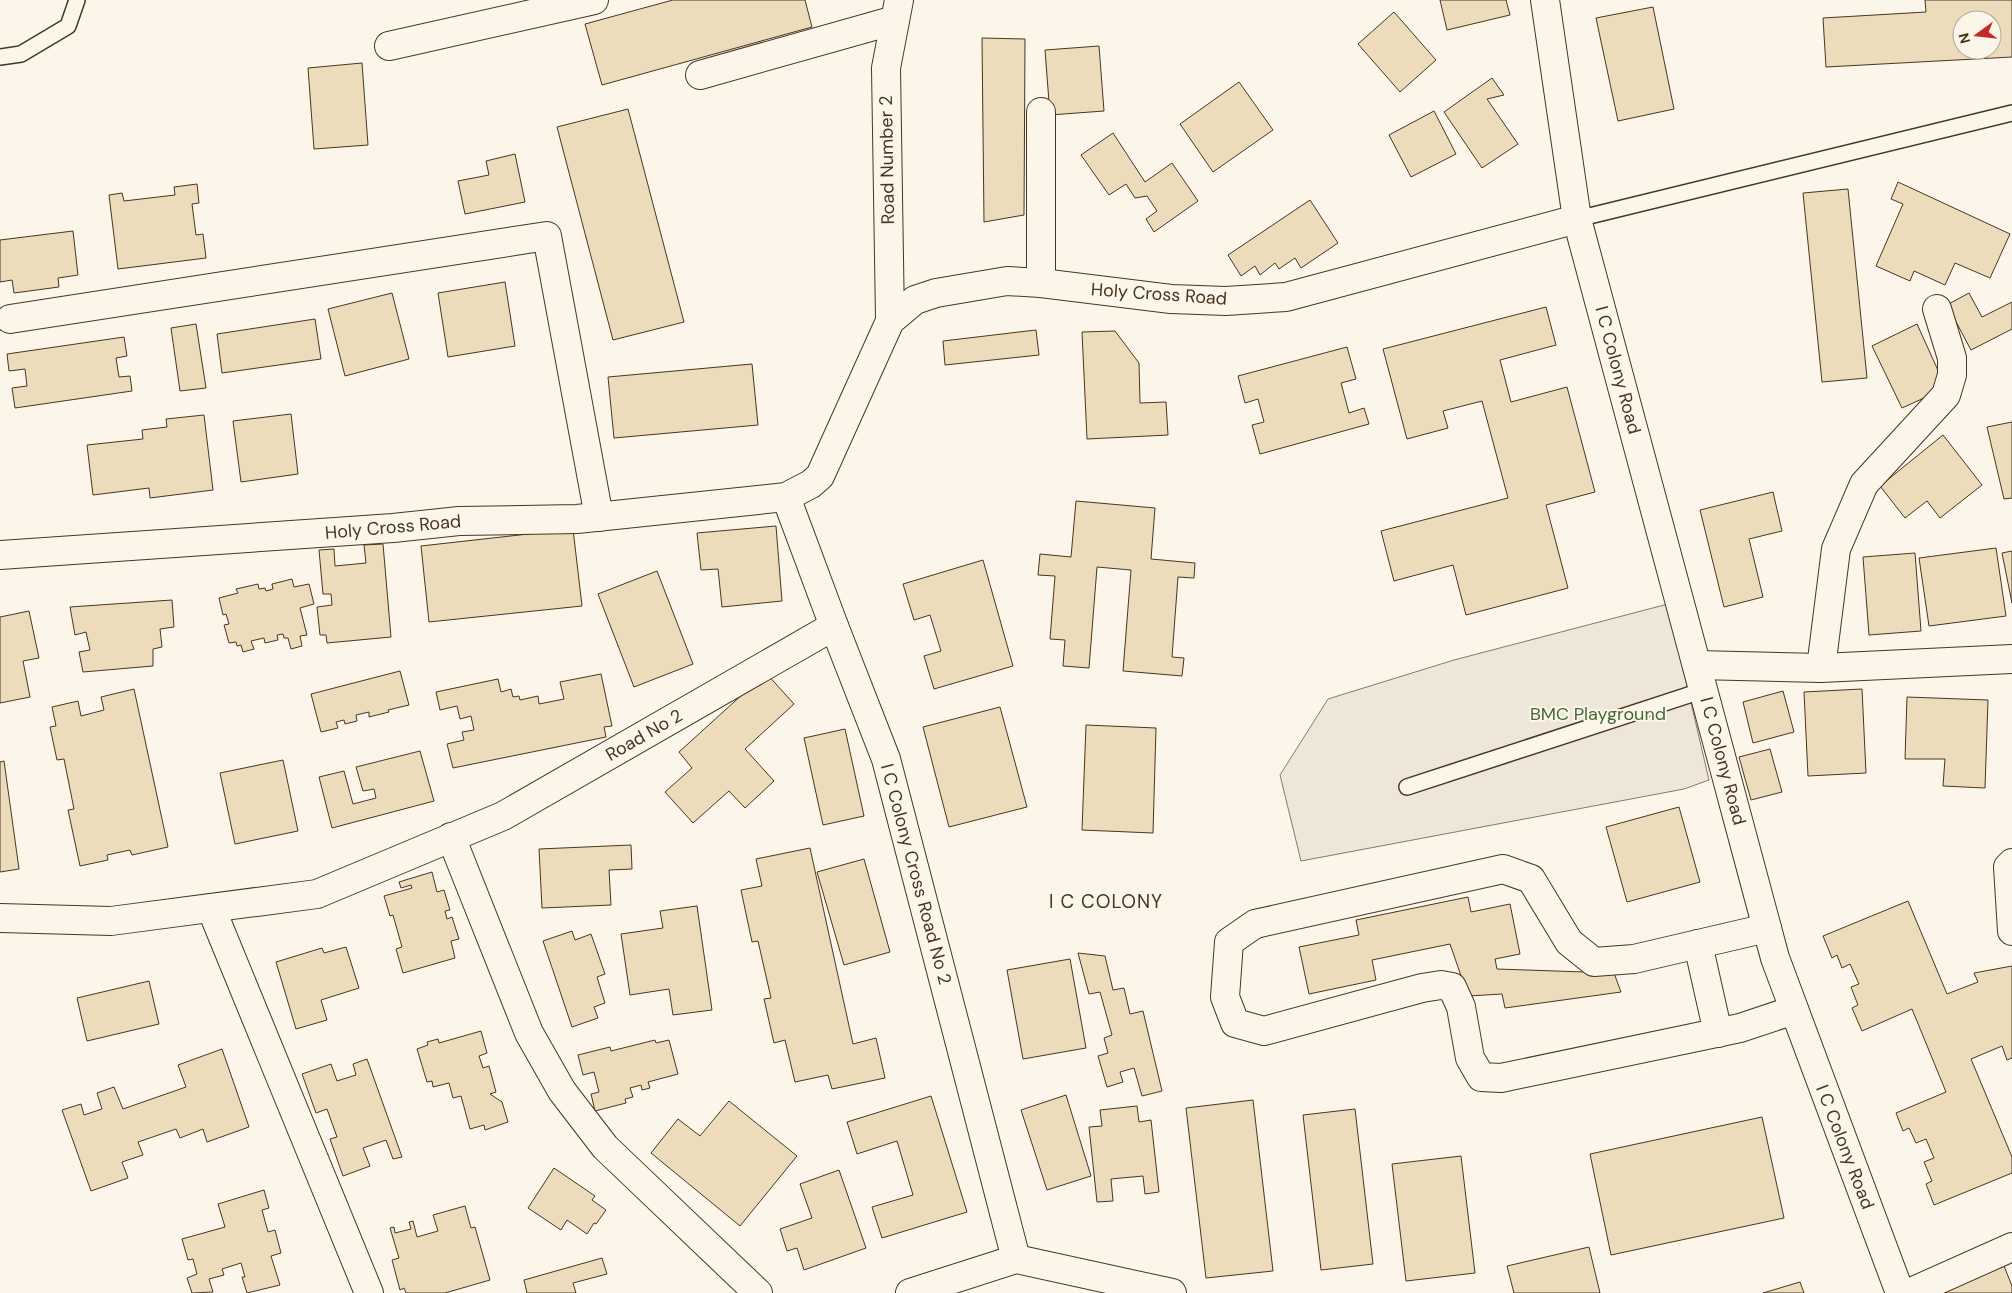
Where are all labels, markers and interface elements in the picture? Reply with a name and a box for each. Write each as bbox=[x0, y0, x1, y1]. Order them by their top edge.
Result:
north arrow bbox=[1952, 10, 2002, 60]
text: N bbox=[1954, 31, 1974, 46]
street label: Road Number 2 bbox=[874, 95, 900, 225]
street label: Holy Cross Road bbox=[1090, 277, 1228, 311]
street label: I C Colony Road bbox=[1589, 303, 1647, 437]
street label: Holy Cross Road bbox=[324, 509, 462, 545]
street label: I C Colony Road bbox=[1694, 694, 1752, 828]
park label: BMC Playground bbox=[1530, 702, 1666, 726]
street label: Road No 2 bbox=[601, 703, 687, 767]
street label: I C Colony Cross Road No 2 bbox=[875, 761, 957, 987]
district label: I C COLONY bbox=[1049, 889, 1163, 914]
street label: I C Colony Road bbox=[1810, 1081, 1880, 1213]

